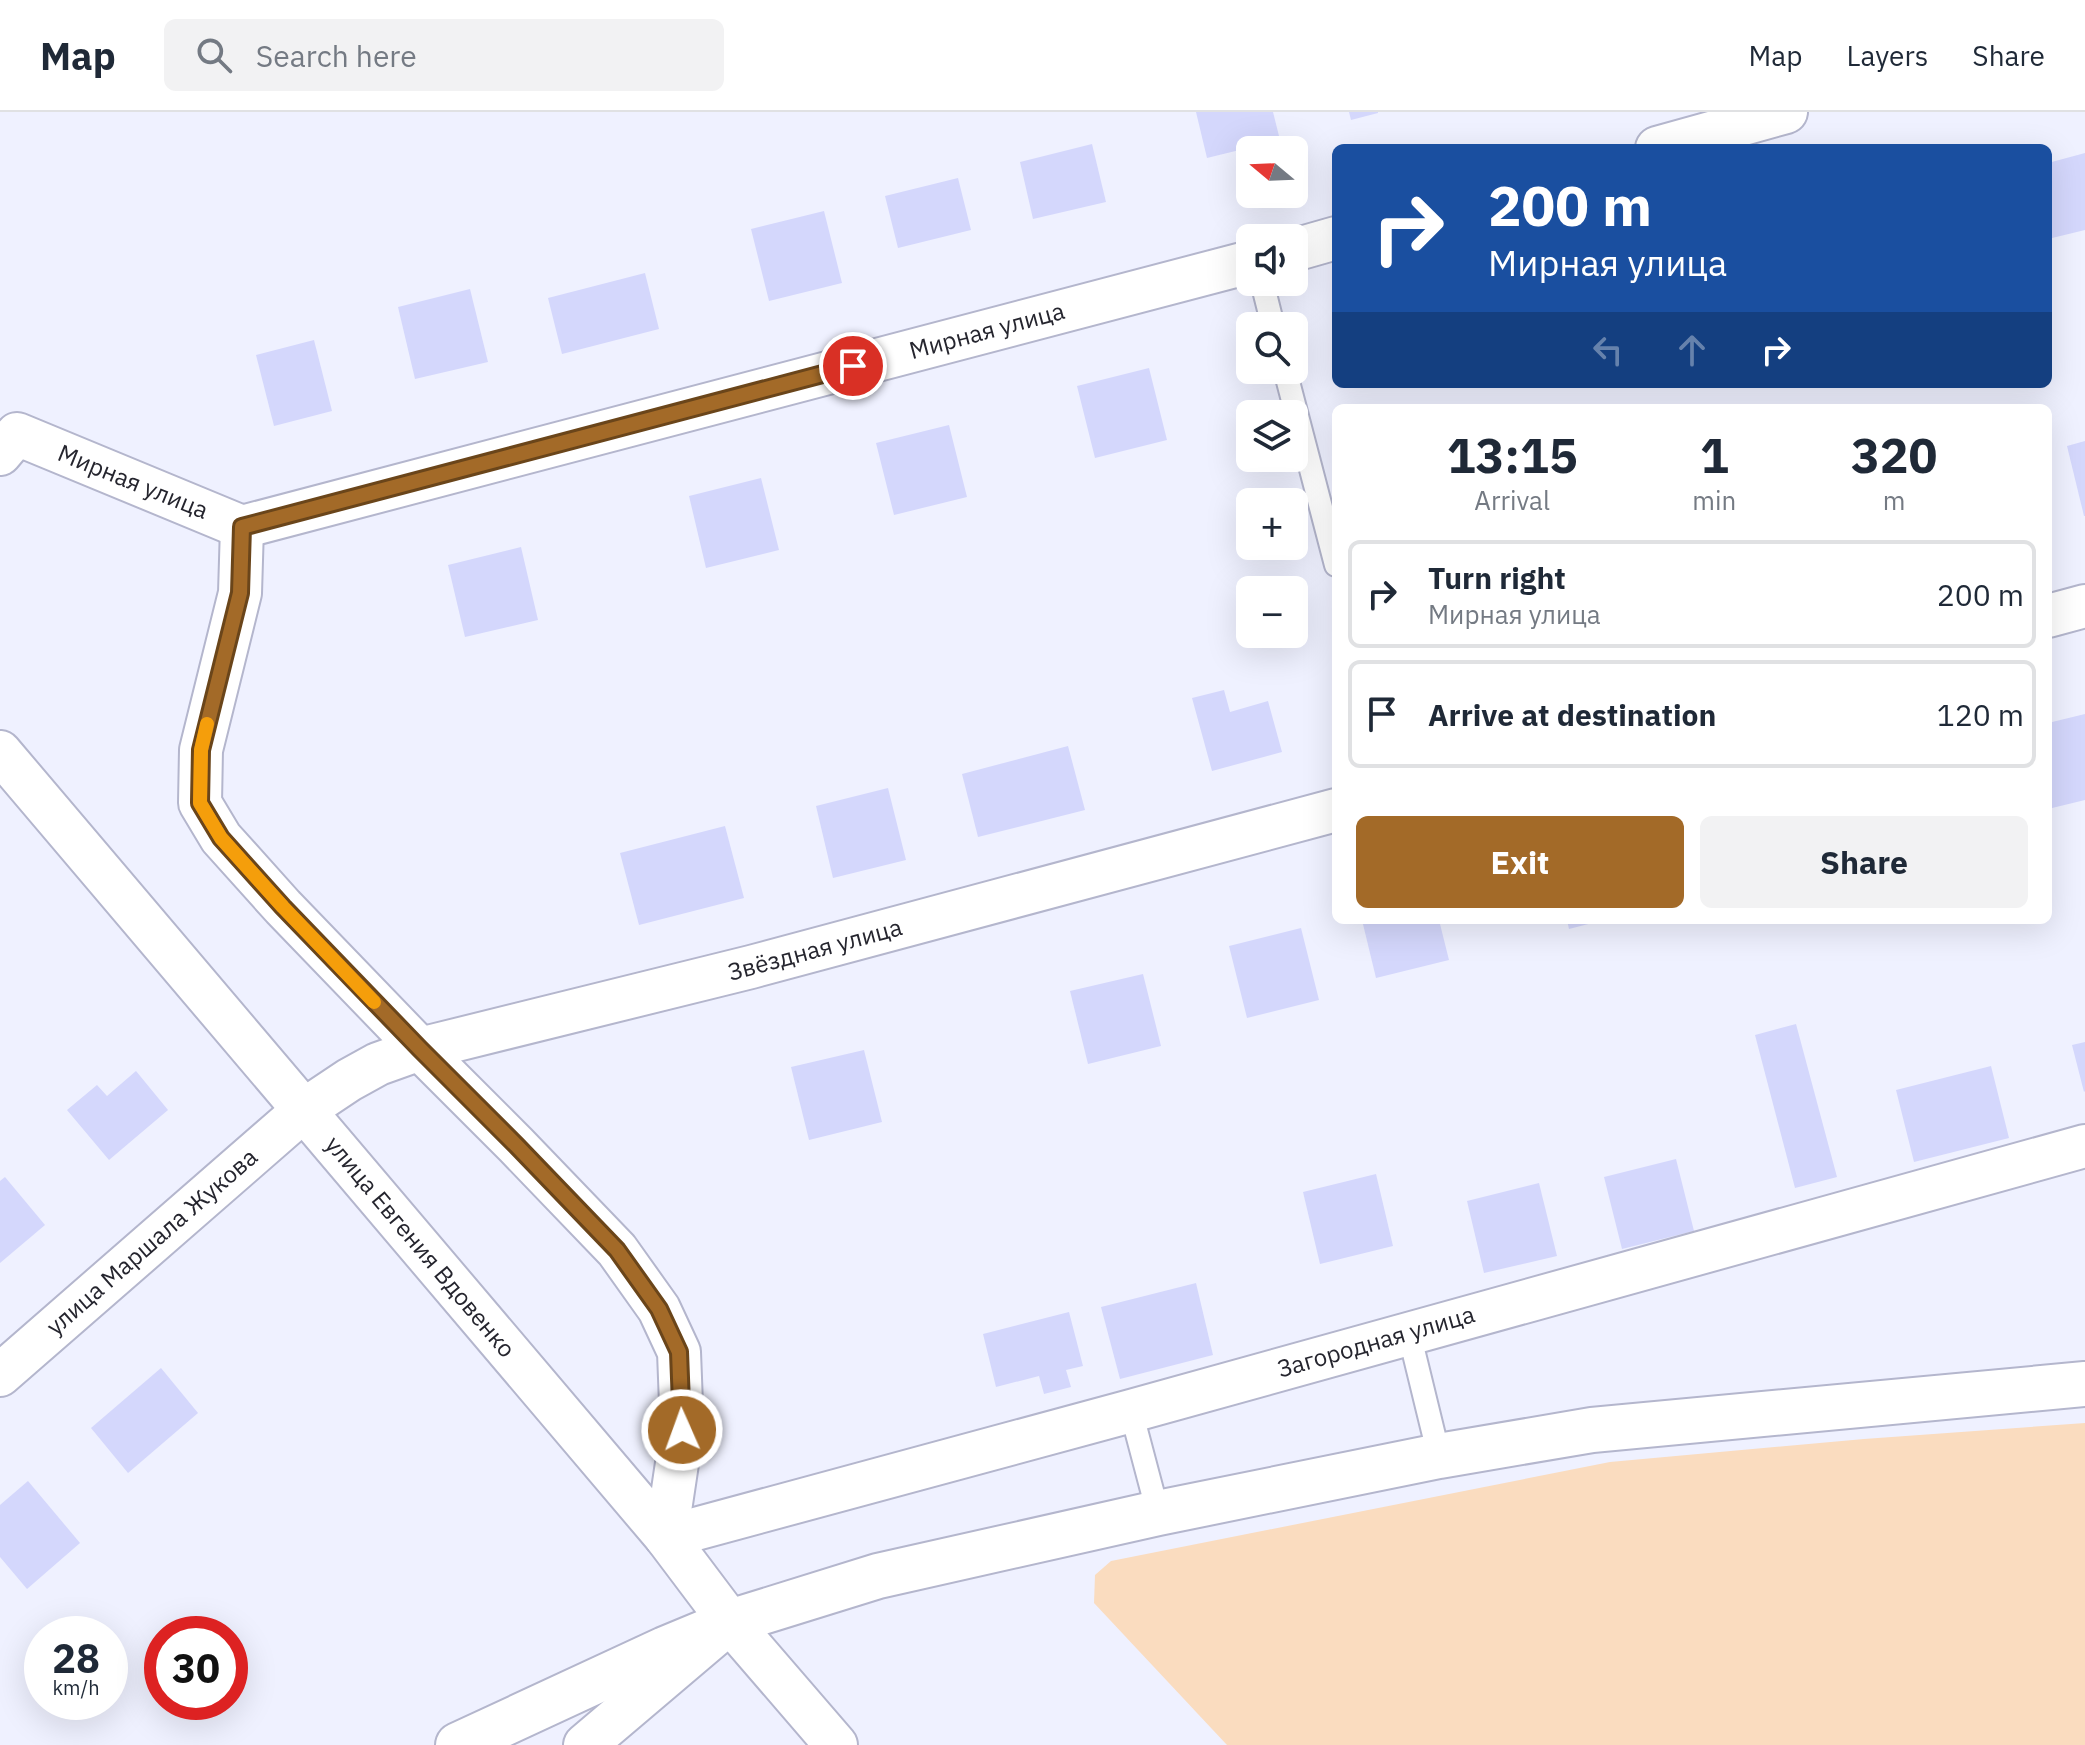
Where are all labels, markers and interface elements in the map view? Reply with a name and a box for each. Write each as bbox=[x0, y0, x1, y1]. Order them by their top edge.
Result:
search box bbox=[164, 19, 724, 91]
text: Map bbox=[40, 31, 116, 80]
icon: search bbox=[192, 33, 236, 77]
text: Search here bbox=[256, 36, 417, 75]
text: Map bbox=[1748, 37, 1802, 74]
text: Layers bbox=[1846, 37, 1928, 74]
text: Share bbox=[1972, 37, 2045, 74]
north arrow bbox=[1236, 136, 1308, 208]
map controls bbox=[1236, 136, 1308, 648]
text: 200 m bbox=[1488, 169, 1652, 241]
icon: right bbox=[1356, 176, 1460, 280]
button: sound bbox=[1236, 224, 1308, 296]
text: Мирная улица bbox=[1488, 239, 1727, 286]
street label: Мирная улица bbox=[906, 294, 1068, 366]
button: search bbox=[1236, 312, 1308, 384]
icon: left bbox=[1586, 328, 1630, 372]
icon: ahead bbox=[1670, 328, 1714, 372]
icon: right bbox=[1754, 328, 1798, 372]
pin bbox=[819, 332, 887, 400]
icon: arrive bbox=[831, 344, 875, 388]
button: layers bbox=[1236, 400, 1308, 472]
text: 13:15 bbox=[1447, 424, 1578, 486]
text: 1 bbox=[1700, 424, 1729, 486]
text: 320 bbox=[1851, 424, 1937, 486]
street label: Мирная улица bbox=[53, 436, 213, 526]
text: Arrival bbox=[1474, 483, 1550, 517]
text: min bbox=[1692, 483, 1736, 517]
text: m bbox=[1883, 483, 1905, 517]
button: + bbox=[1236, 488, 1308, 560]
text: Turn right bbox=[1428, 558, 1566, 597]
icon: right bbox=[1360, 572, 1404, 616]
text: 200 m bbox=[1937, 575, 2024, 614]
button: − bbox=[1236, 576, 1308, 648]
text: Мирная улица bbox=[1428, 597, 1601, 631]
icon: arrive bbox=[1360, 692, 1404, 736]
text: Arrive at destination bbox=[1428, 695, 1716, 734]
text: 120 m bbox=[1937, 695, 2024, 734]
button: Exit bbox=[1356, 816, 1684, 908]
button: Share bbox=[1700, 816, 2028, 908]
street label: Звёздная улица bbox=[724, 910, 906, 988]
street label: улица Евгения Вдовенко bbox=[319, 1129, 523, 1364]
street label: улица Маршала Жукова bbox=[39, 1141, 264, 1342]
street label: Загородная улица bbox=[1273, 1297, 1478, 1385]
position arrow bbox=[640, 1388, 724, 1472]
speed limit sign: 30 bbox=[144, 1616, 248, 1720]
text: 28 bbox=[52, 1632, 100, 1684]
text: km/h bbox=[52, 1674, 100, 1701]

